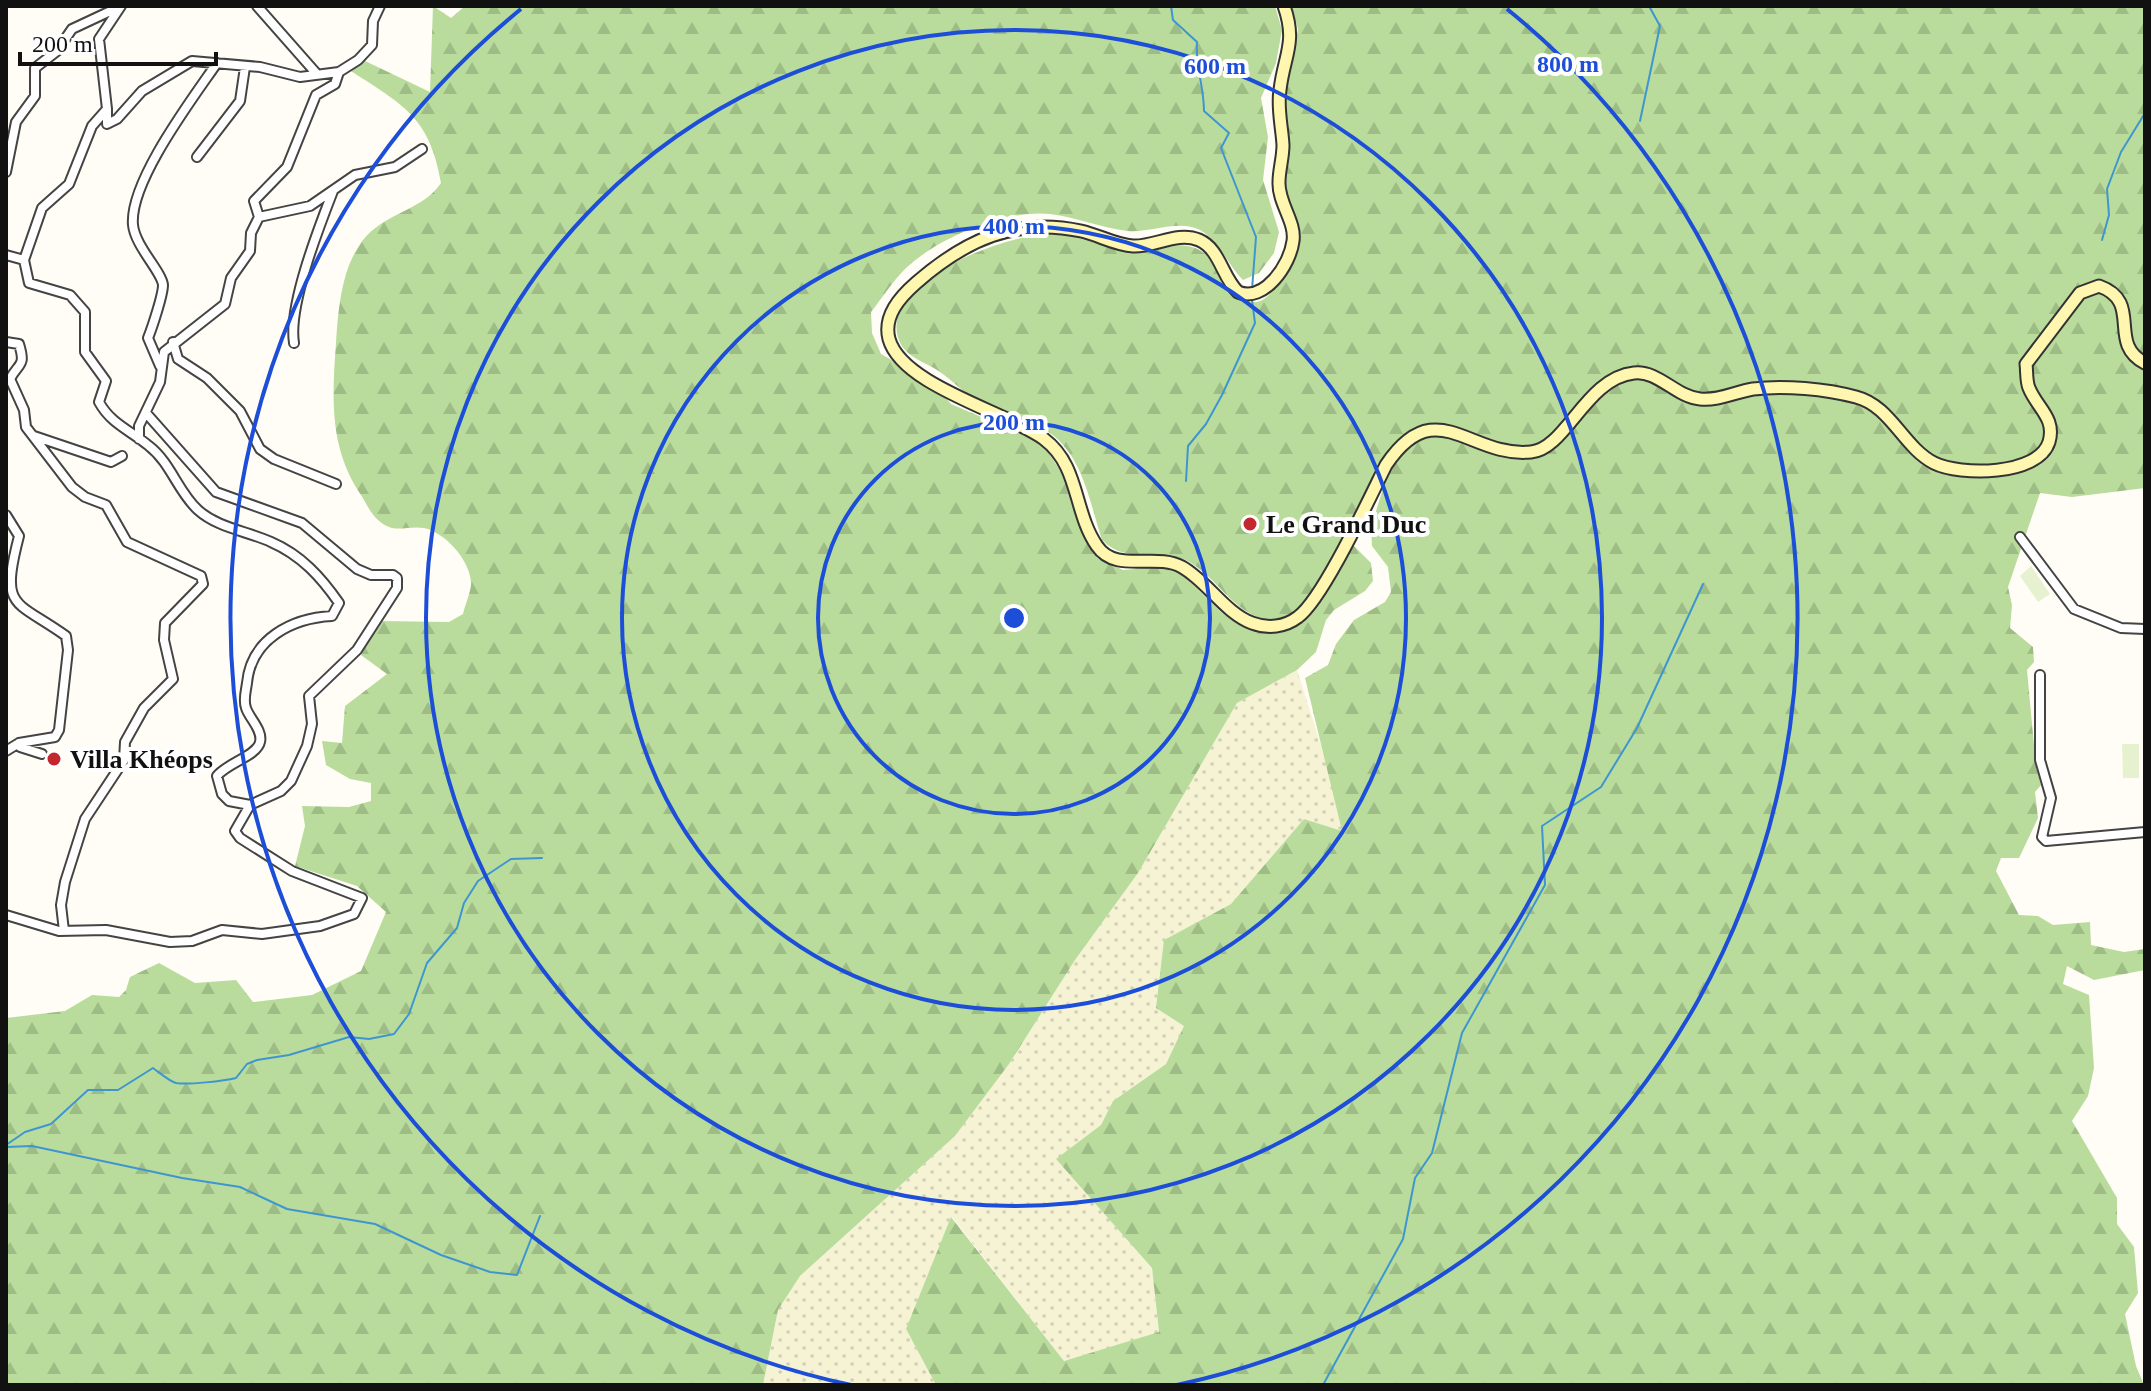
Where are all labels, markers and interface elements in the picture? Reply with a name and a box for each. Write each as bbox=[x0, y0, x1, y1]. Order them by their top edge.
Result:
scale bar bbox=[20, 16, 216, 66]
text: 200 m bbox=[32, 31, 93, 57]
text: 800 m bbox=[1537, 51, 1599, 77]
text: 600 m bbox=[1184, 53, 1246, 79]
text: 400 m bbox=[983, 213, 1045, 239]
text: 200 m bbox=[983, 409, 1045, 435]
place label: Le Grand Duc bbox=[1266, 510, 1426, 539]
marker: Le Grand Duc bbox=[1241, 515, 1259, 533]
centre of rings bbox=[1000, 604, 1028, 632]
place label: Villa Khéops bbox=[70, 745, 213, 774]
marker: Villa Khéops bbox=[45, 750, 63, 768]

